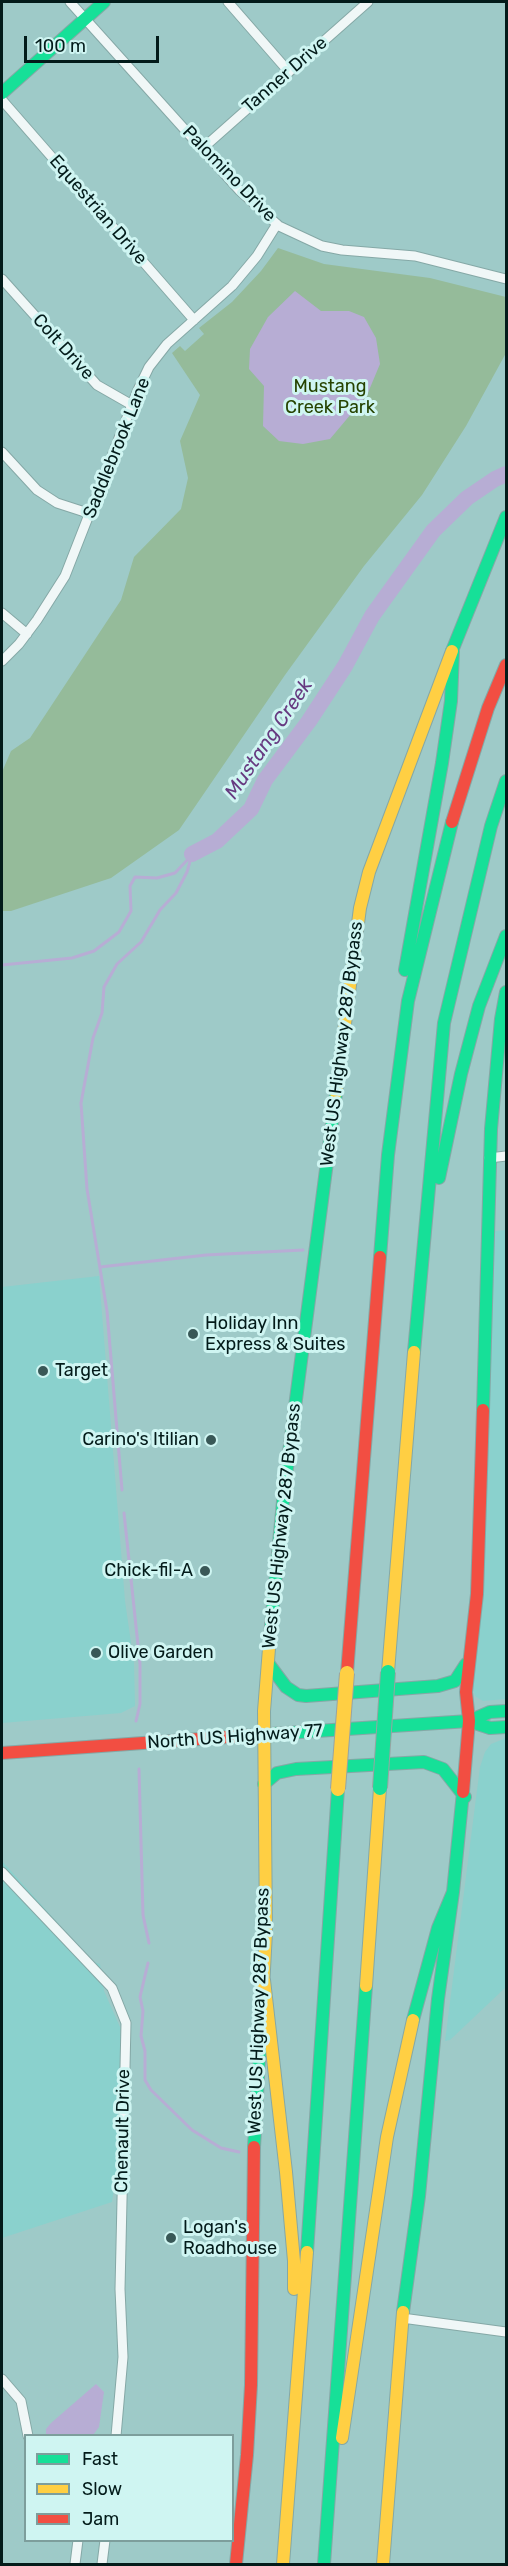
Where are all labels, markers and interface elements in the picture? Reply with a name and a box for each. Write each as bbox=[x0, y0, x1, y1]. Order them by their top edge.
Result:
scale bar bbox=[27, 24, 162, 62]
street label: Tanner Drive bbox=[238, 32, 332, 118]
text: 100 m bbox=[35, 35, 86, 57]
street label: Palomino Drive bbox=[178, 121, 280, 227]
street label: Equestrian Drive bbox=[44, 151, 152, 269]
street label: Colt Drive bbox=[28, 310, 98, 384]
street label: Saddlebrook Lane bbox=[79, 375, 155, 521]
park label: Mustang Creek Park bbox=[285, 376, 375, 418]
water label: Mustang Creek bbox=[220, 674, 318, 804]
street label: West US Highway 287 Bypass bbox=[316, 920, 368, 1168]
place label: Holiday Inn Express & Suites bbox=[205, 1313, 345, 1356]
marker: Holiday Inn Express & Suites bbox=[186, 1327, 200, 1341]
place label: Target bbox=[55, 1360, 108, 1382]
marker: Target bbox=[36, 1364, 50, 1378]
street label: West US Highway 287 Bypass bbox=[258, 1402, 306, 1650]
place label: Carino's Itilian bbox=[82, 1429, 199, 1451]
marker: Carino's Itilian bbox=[204, 1433, 218, 1447]
place label: Chick-fil-A bbox=[104, 1560, 193, 1582]
marker: Chick-fil-A bbox=[198, 1564, 212, 1578]
place label: Olive Garden bbox=[108, 1642, 214, 1664]
marker: Olive Garden bbox=[89, 1646, 103, 1660]
street label: North US Highway 77 bbox=[147, 1720, 323, 1754]
street label: West US Highway 287 Bypass bbox=[244, 1887, 274, 2135]
street label: Chenault Drive bbox=[111, 2069, 135, 2193]
place label: Logan's Roadhouse bbox=[183, 2217, 277, 2260]
marker: Logan's Roadhouse bbox=[164, 2231, 178, 2245]
legend bbox=[24, 2434, 234, 2542]
text: Fast bbox=[82, 2448, 118, 2470]
text: Slow bbox=[82, 2478, 122, 2500]
text: Jam bbox=[82, 2508, 119, 2530]

